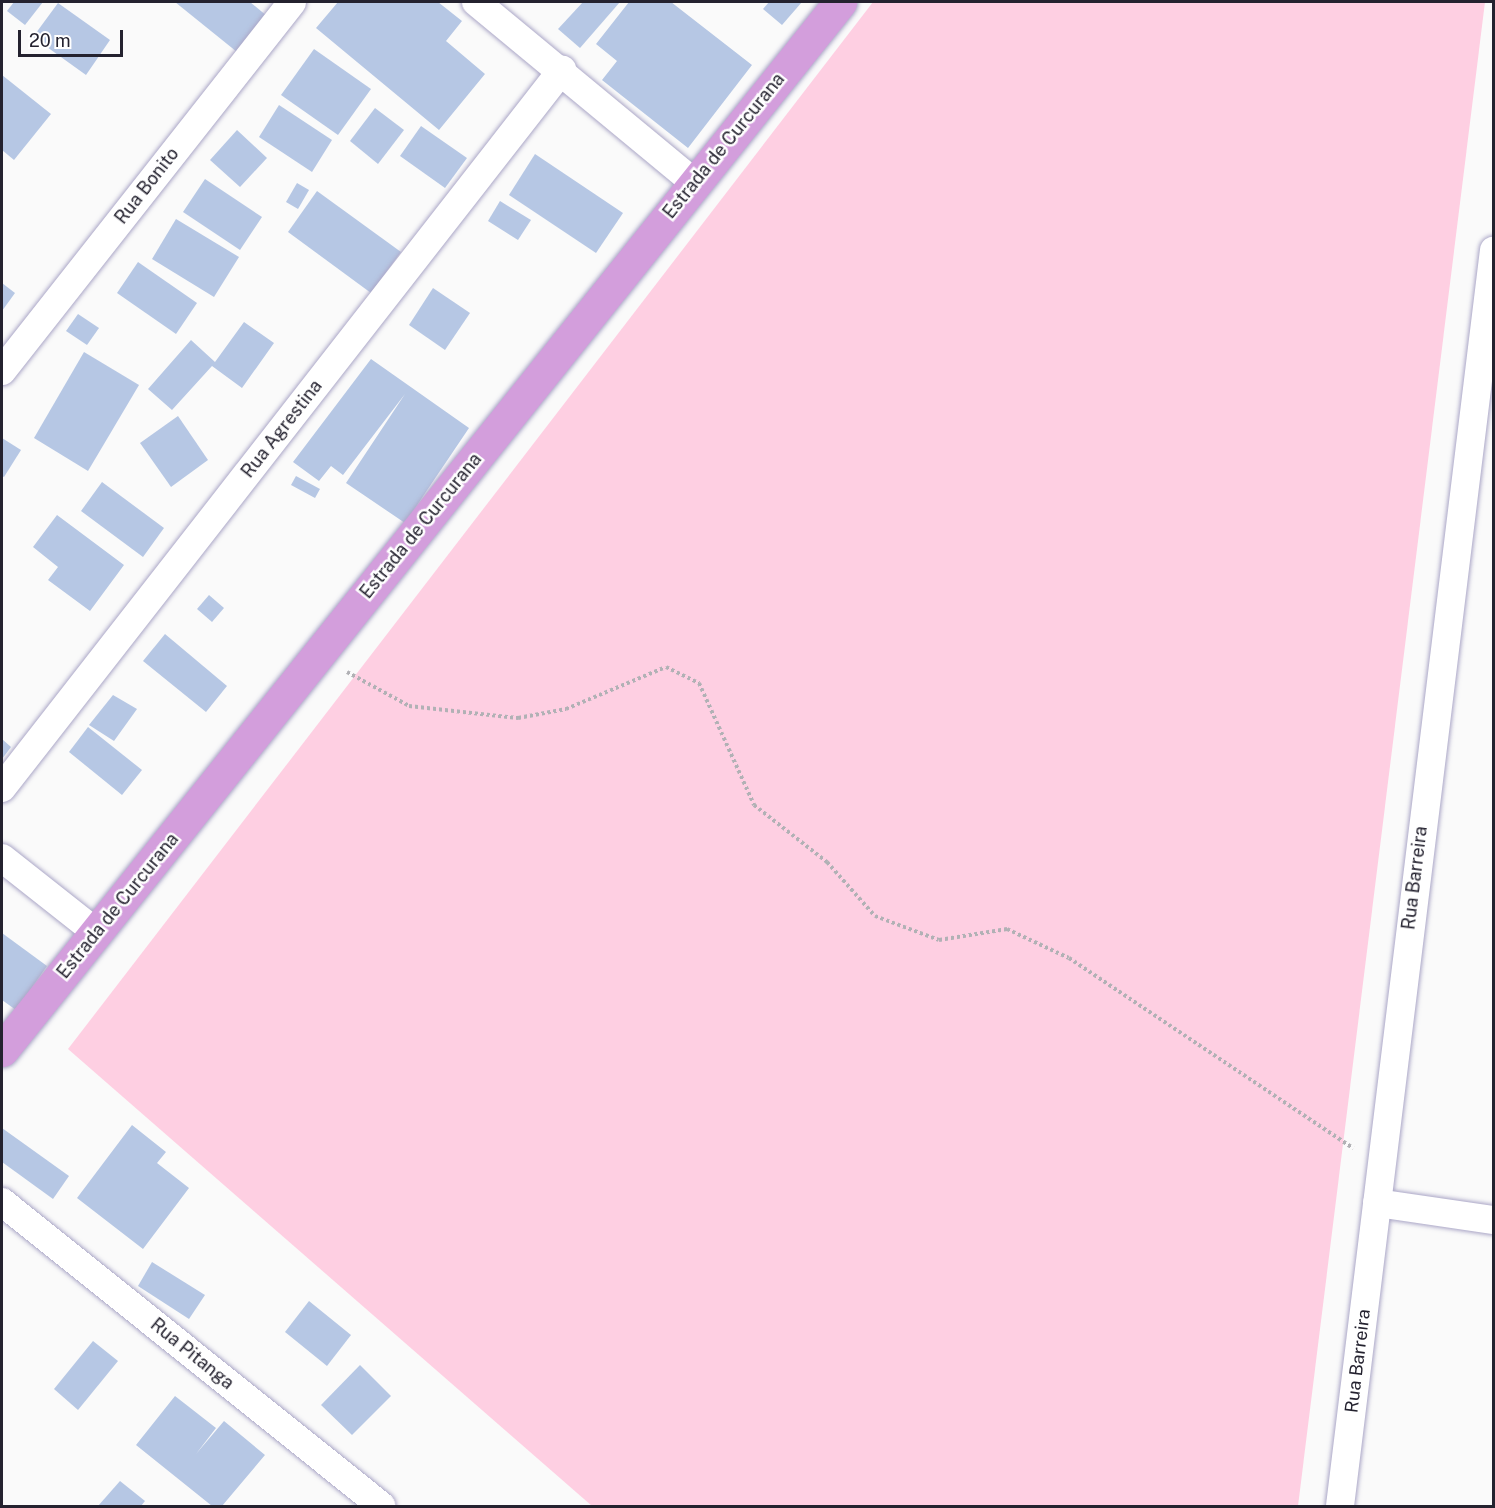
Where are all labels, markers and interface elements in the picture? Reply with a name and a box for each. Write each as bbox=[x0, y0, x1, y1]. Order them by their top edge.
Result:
scale bar bbox=[21, 18, 126, 56]
text: 20 m bbox=[29, 30, 71, 51]
street label: Estrada de Curcurana bbox=[659, 69, 789, 223]
street label: Rua Bonito bbox=[111, 144, 183, 228]
street label: Rua Agrestina bbox=[237, 376, 327, 482]
street label: Estrada de Curcurana bbox=[356, 449, 486, 603]
street label: Rua Barreira bbox=[1398, 825, 1432, 931]
street label: Estrada de Curcurana bbox=[53, 829, 183, 983]
street label: Rua Barreira bbox=[1341, 1308, 1375, 1414]
street label: Rua Pitanga bbox=[146, 1314, 238, 1394]

